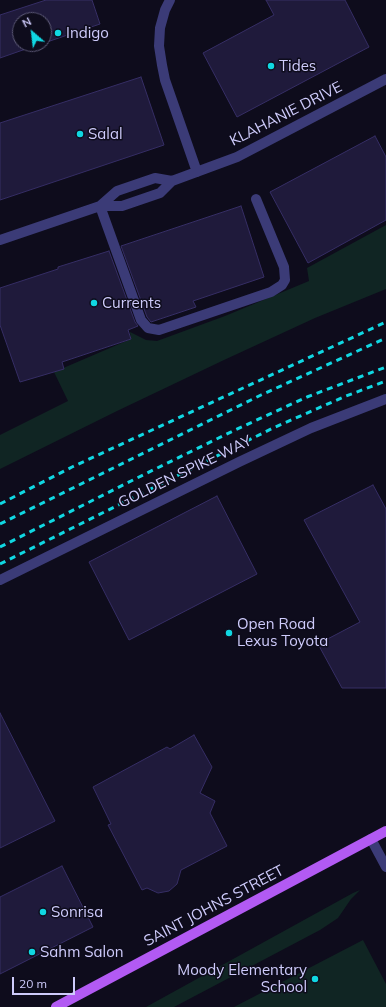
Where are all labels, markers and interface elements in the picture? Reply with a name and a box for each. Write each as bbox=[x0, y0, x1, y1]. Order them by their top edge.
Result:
north arrow bbox=[12, 12, 52, 52]
text: N bbox=[20, 14, 34, 30]
place label: Indigo bbox=[66, 24, 109, 42]
marker: Indigo bbox=[53, 28, 63, 38]
place label: Tides bbox=[279, 57, 316, 75]
marker: Tides bbox=[266, 61, 276, 71]
street label: KLAHANIE DRIVE bbox=[227, 78, 345, 150]
place label: Salal bbox=[88, 125, 122, 143]
marker: Salal bbox=[75, 129, 85, 139]
place label: Currents bbox=[102, 294, 161, 312]
marker: Currents bbox=[89, 298, 99, 308]
street label: GOLDEN SPIKE WAY bbox=[115, 432, 255, 512]
place label: Open Road Lexus Toyota bbox=[237, 615, 328, 650]
marker: Open Road Lexus Toyota bbox=[224, 628, 234, 638]
street label: SAINT JOHNS STREET bbox=[141, 861, 287, 951]
place label: Sonrisa bbox=[51, 903, 103, 921]
marker: Sonrisa bbox=[38, 907, 48, 917]
place label: Sahm Salon bbox=[40, 943, 123, 961]
marker: Sahm Salon bbox=[27, 947, 37, 957]
place label: Moody Elementary School bbox=[177, 961, 307, 996]
scale bar bbox=[14, 969, 77, 995]
marker: Moody Elementary School bbox=[310, 974, 320, 984]
text: 20 m bbox=[19, 976, 47, 991]

